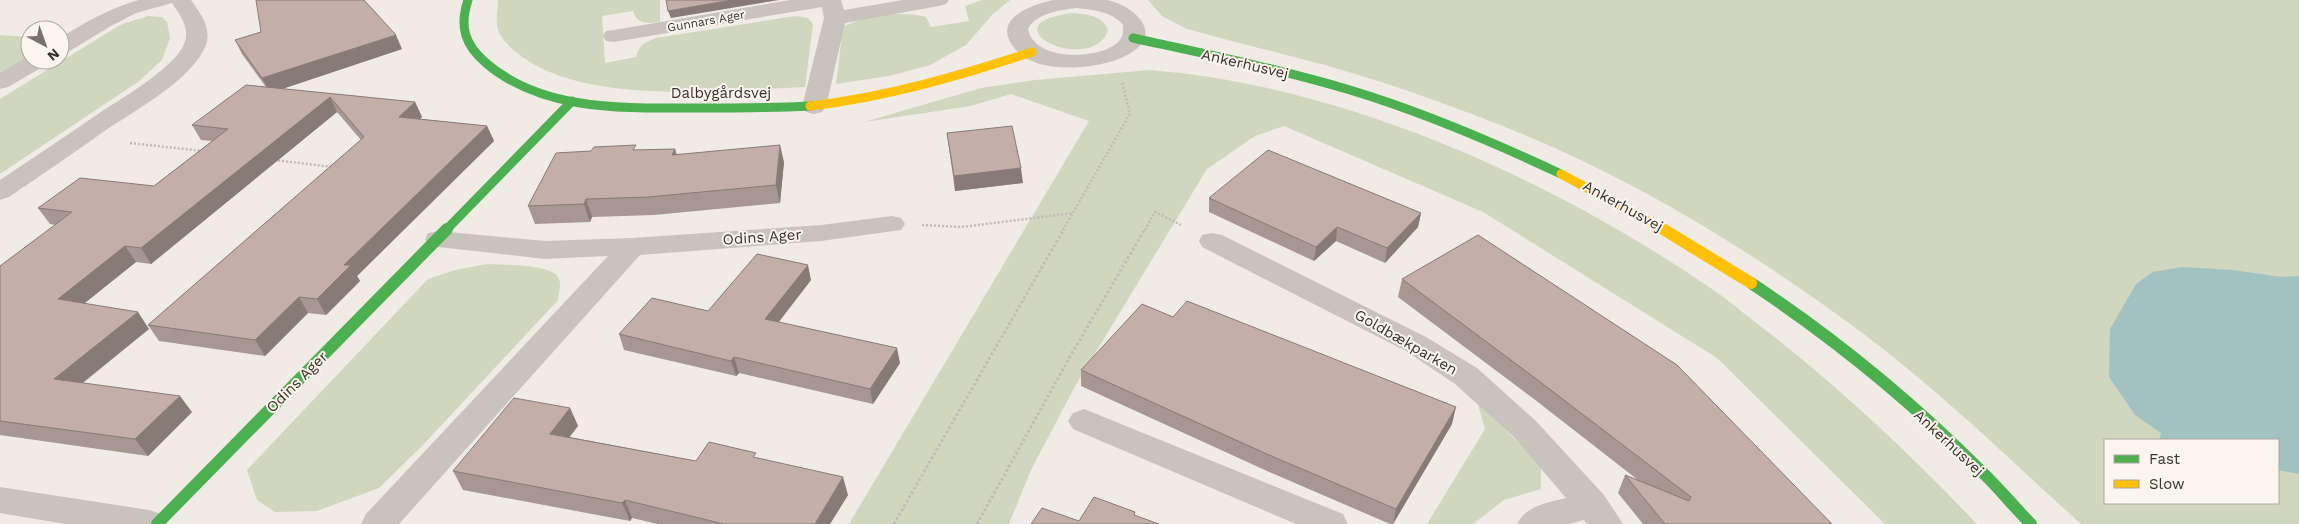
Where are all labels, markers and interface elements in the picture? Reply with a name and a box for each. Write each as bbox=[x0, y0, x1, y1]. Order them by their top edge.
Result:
street label: Gunnars Ager bbox=[666, 7, 746, 35]
north arrow bbox=[20, 20, 70, 70]
text: N bbox=[44, 45, 63, 64]
street label: Ankerhusvej bbox=[1200, 45, 1290, 83]
street label: Dalbygårdsvej bbox=[671, 84, 771, 102]
street label: Ankerhusvej bbox=[1580, 177, 1666, 235]
street label: Odins Ager bbox=[722, 225, 802, 249]
street label: Goldbækparken bbox=[1352, 305, 1460, 379]
street label: Odins Ager bbox=[263, 348, 331, 416]
street label: Ankerhusvej bbox=[1910, 406, 1988, 480]
legend bbox=[2104, 439, 2279, 504]
text: Fast bbox=[2149, 450, 2181, 468]
text: Slow bbox=[2149, 475, 2185, 493]

